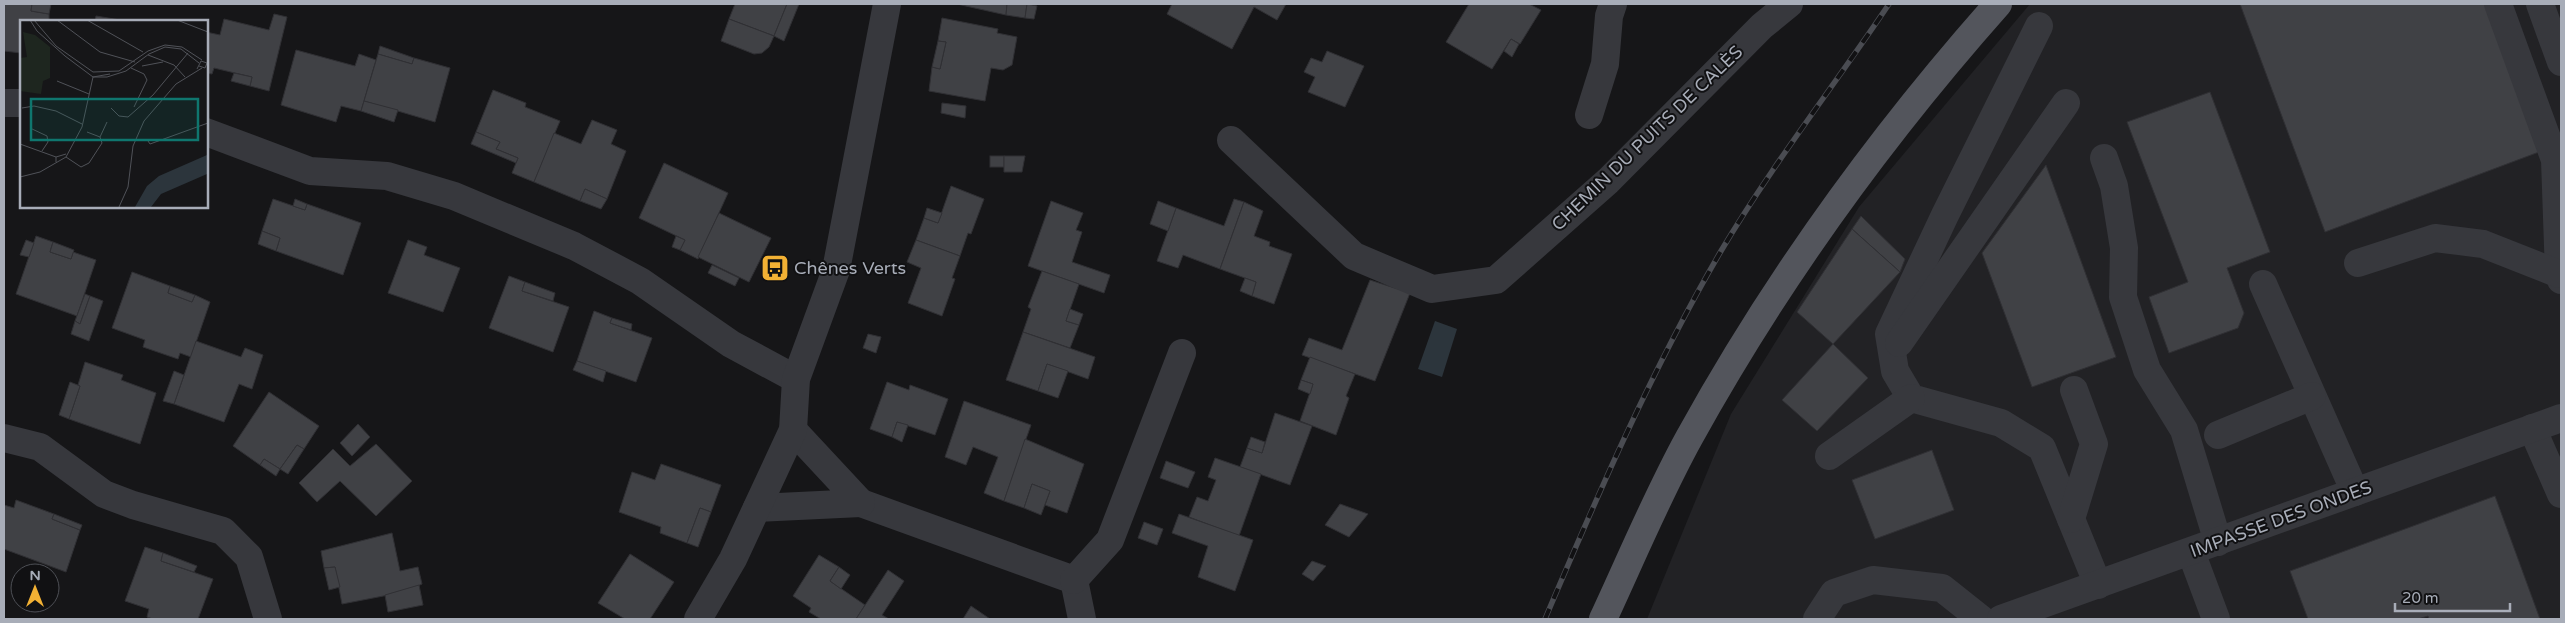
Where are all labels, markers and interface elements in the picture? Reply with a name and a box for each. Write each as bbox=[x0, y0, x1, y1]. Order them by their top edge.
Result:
inset map bbox=[20, 20, 208, 208]
street label: CHEMIN DU PUITS DE CALÈS bbox=[1547, 41, 1747, 235]
bus stop icon: Chênes Verts bbox=[760, 253, 790, 283]
place label: Chênes Verts bbox=[794, 257, 906, 279]
street label: IMPASSE DES ONDES bbox=[2187, 476, 2375, 562]
north arrow bbox=[10, 563, 60, 613]
text: N bbox=[29, 567, 41, 584]
scale bar bbox=[2395, 580, 2510, 612]
text: 20 m bbox=[2402, 589, 2439, 607]

